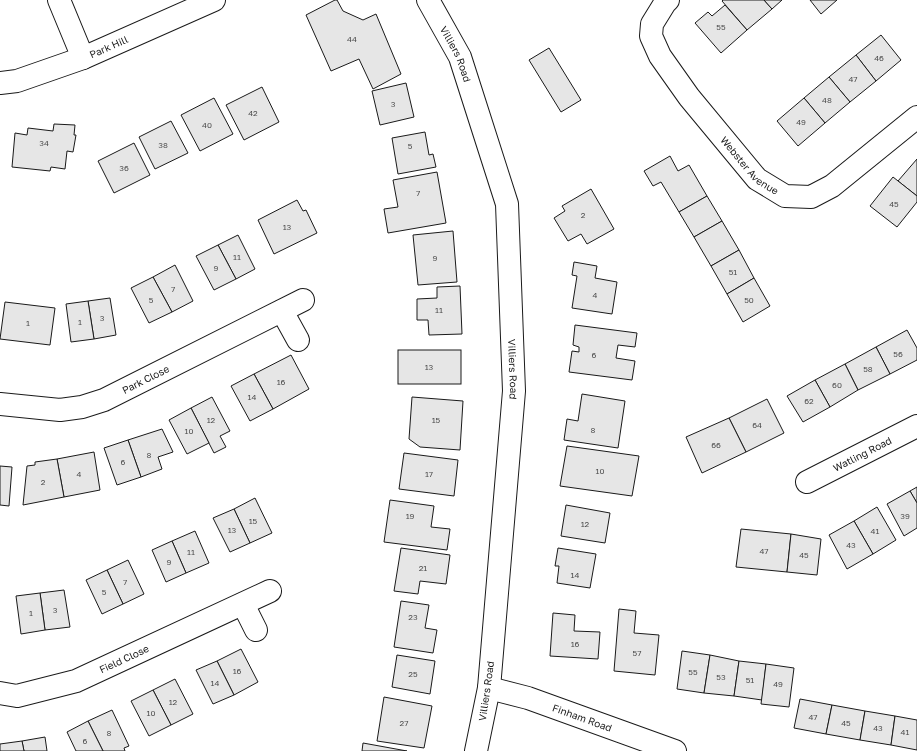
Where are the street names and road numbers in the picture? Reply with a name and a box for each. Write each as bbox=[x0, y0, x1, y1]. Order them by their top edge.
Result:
street label: Villiers Road bbox=[438, 24, 474, 83]
street label: Park Hill bbox=[87, 33, 130, 60]
street label: Webster Avenue bbox=[718, 134, 781, 197]
street label: Villiers Road bbox=[506, 339, 520, 400]
street label: Park Close bbox=[120, 362, 171, 396]
street label: Watling Road bbox=[831, 434, 893, 474]
street label: Field Close bbox=[97, 642, 151, 675]
street label: Villiers Road bbox=[476, 660, 496, 722]
street label: Finham Road bbox=[551, 701, 614, 734]

